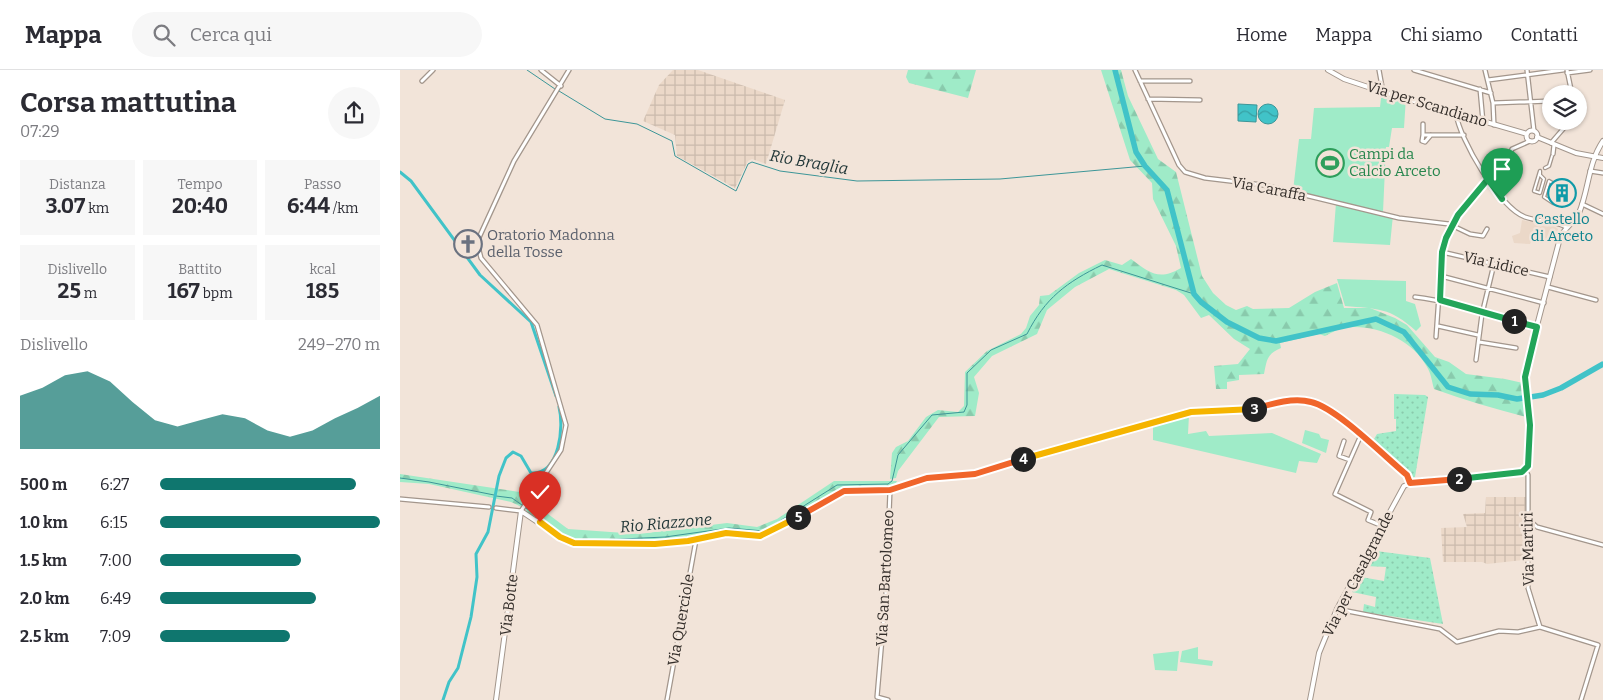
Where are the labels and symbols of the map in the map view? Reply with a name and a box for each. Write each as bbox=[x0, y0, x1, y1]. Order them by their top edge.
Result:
street label: Via per Scandiano bbox=[1364, 77, 1490, 131]
place label: Campi da Calcio Arceto bbox=[1349, 145, 1441, 180]
water label: Rio Braglia bbox=[768, 146, 850, 178]
sports icon: Campi da Calcio Arceto bbox=[1315, 148, 1345, 178]
pin bbox=[1481, 148, 1523, 199]
street label: Via Caraffa bbox=[1230, 173, 1308, 205]
building icon: Castello di Arceto bbox=[1547, 178, 1577, 208]
place label: Castello di Arceto bbox=[1531, 210, 1593, 245]
place label: Oratorio Madonna della Tosse bbox=[487, 226, 615, 261]
church icon: Oratorio Madonna della Tosse bbox=[453, 229, 483, 259]
street label: Via Lidice bbox=[1461, 248, 1531, 280]
pin: 1 bbox=[1502, 308, 1526, 334]
pin: 3 bbox=[1242, 396, 1266, 422]
pin: 4 bbox=[1010, 446, 1036, 472]
pin: 2 bbox=[1446, 466, 1472, 492]
pin bbox=[519, 471, 561, 522]
pin: 5 bbox=[786, 504, 810, 530]
street label: Via per Casalgrande bbox=[1319, 508, 1397, 640]
street label: Via San Bartolomeo bbox=[872, 509, 898, 647]
water label: Rio Riazzone bbox=[619, 510, 713, 536]
street label: Via Martiri bbox=[1518, 511, 1538, 586]
street label: Via Botte bbox=[496, 573, 522, 637]
street label: Via Querciole bbox=[664, 573, 698, 667]

